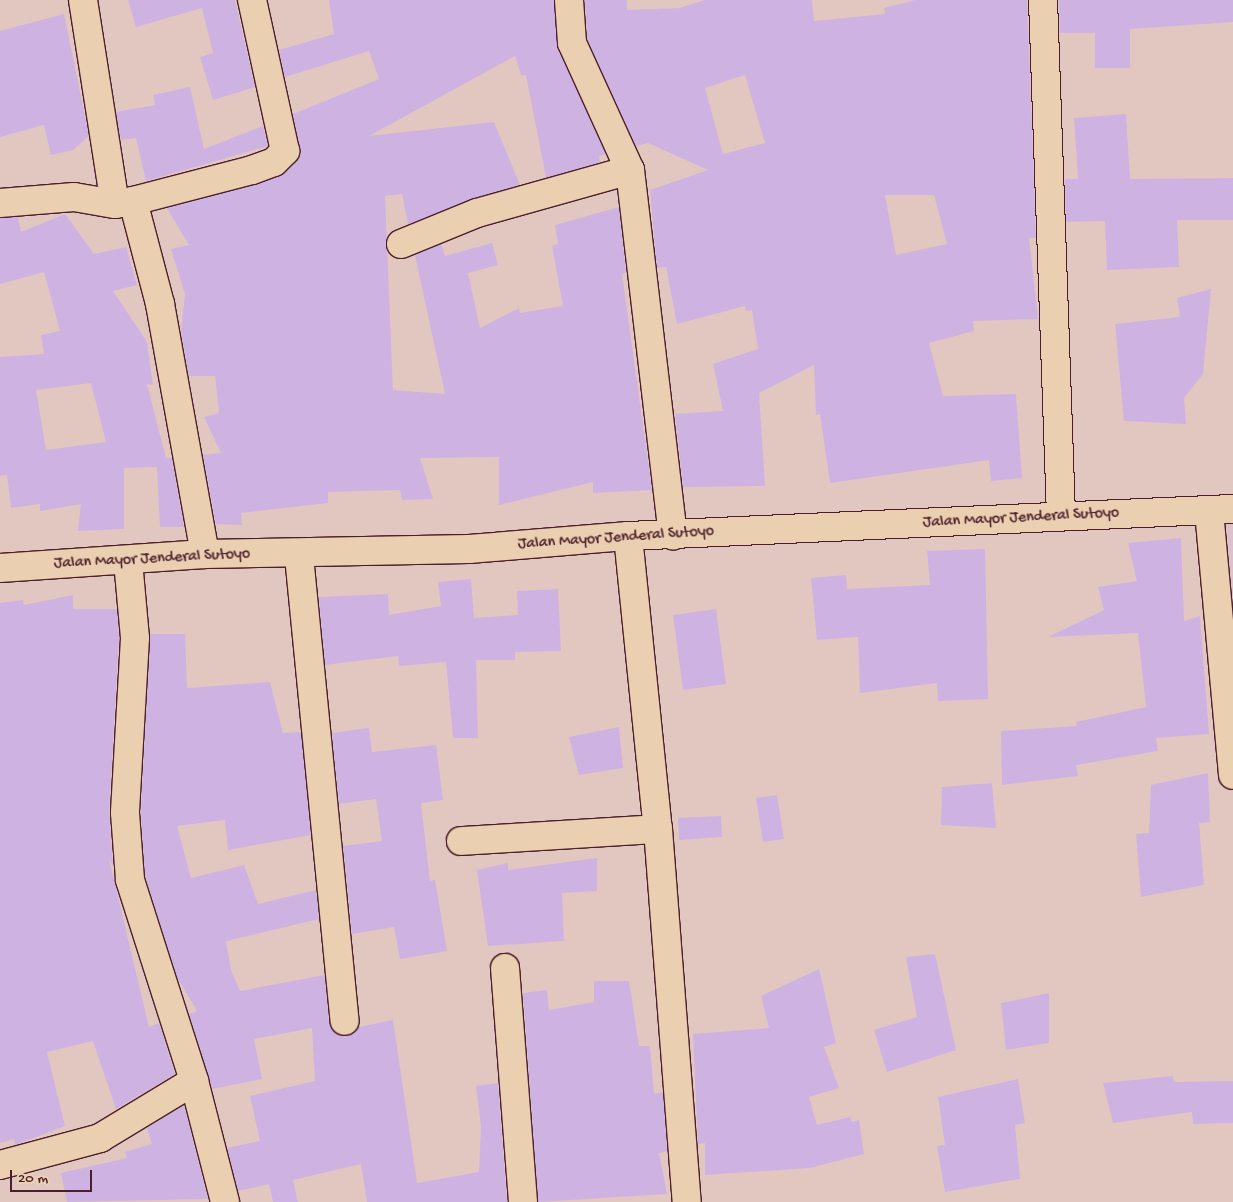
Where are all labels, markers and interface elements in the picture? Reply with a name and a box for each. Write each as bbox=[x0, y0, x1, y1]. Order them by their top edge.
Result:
street label: Jalan Mayor Jenderal Sutoyo bbox=[922, 504, 1120, 534]
street label: Jalan Mayor Jenderal Sutoyo bbox=[517, 523, 715, 555]
street label: Jalan Mayor Jenderal Sutoyo bbox=[53, 545, 251, 575]
scale bar bbox=[12, 1160, 95, 1192]
text: 20 m bbox=[18, 1170, 48, 1188]

